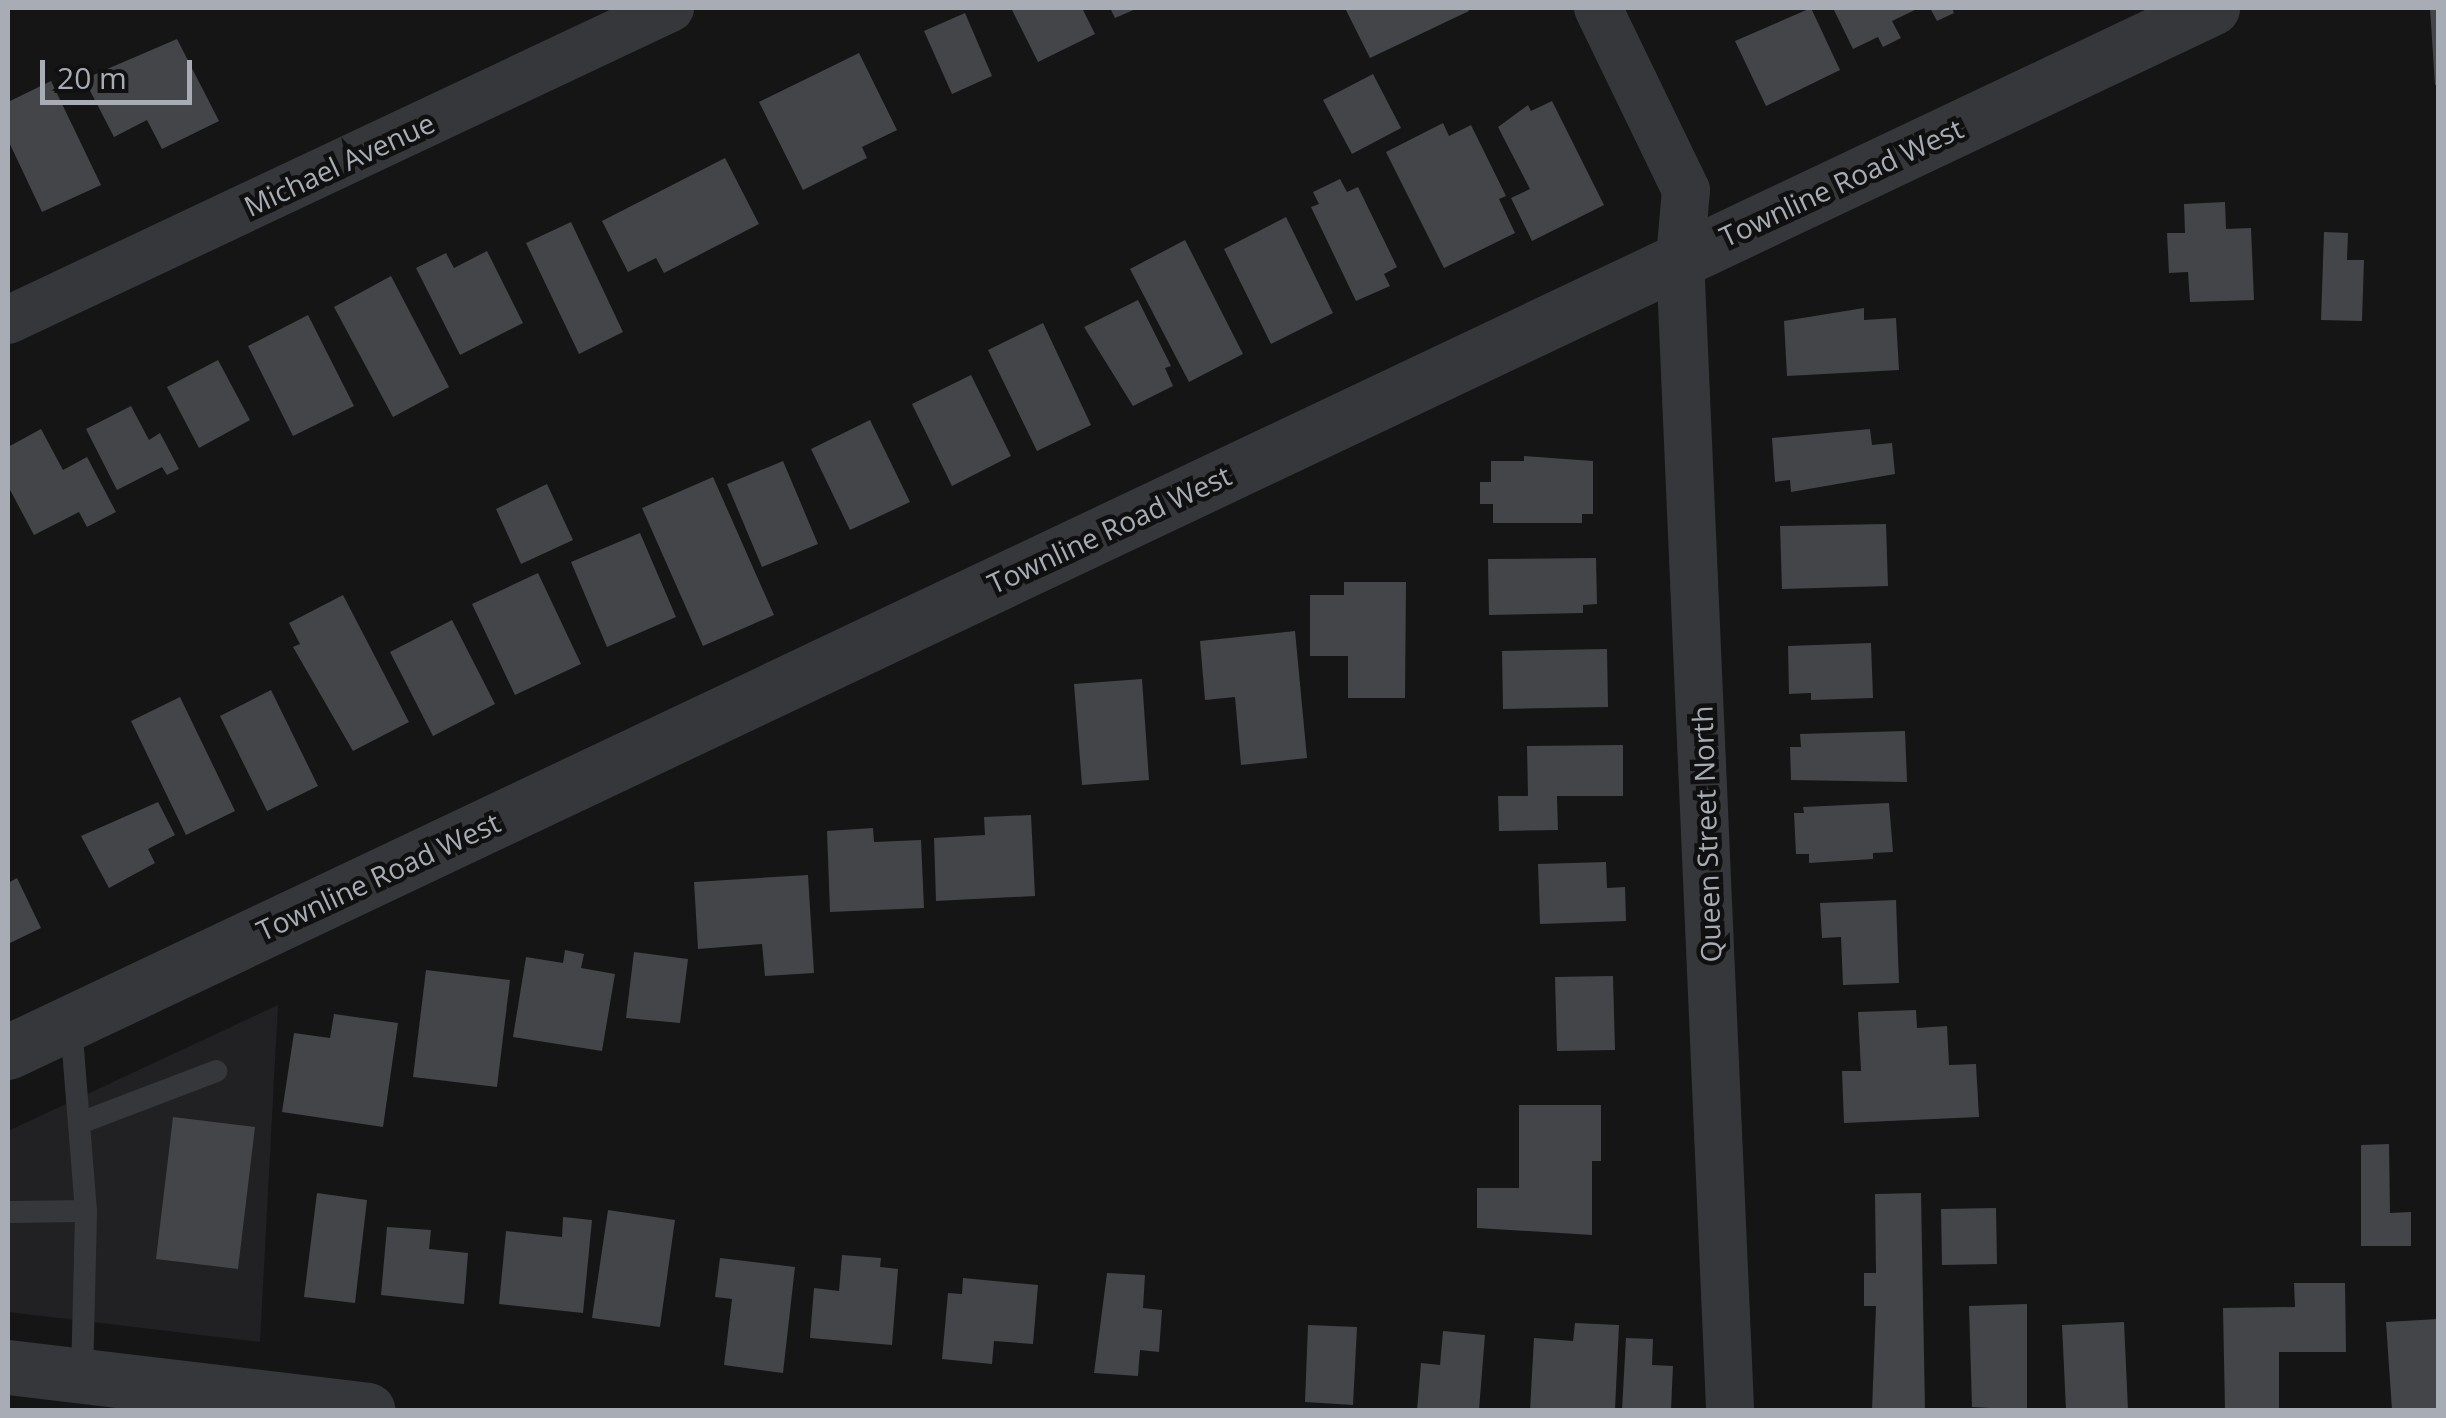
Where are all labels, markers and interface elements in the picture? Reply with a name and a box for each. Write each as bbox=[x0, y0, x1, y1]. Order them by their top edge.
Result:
scale bar bbox=[45, 40, 198, 102]
text: 20 m bbox=[57, 57, 127, 98]
street label: Michael Avenue bbox=[239, 105, 439, 223]
street label: Townline Road West bbox=[1714, 111, 1968, 253]
street label: Townline Road West bbox=[982, 458, 1236, 600]
street label: Queen Street North bbox=[1685, 705, 1727, 963]
street label: Townline Road West bbox=[251, 805, 505, 947]

